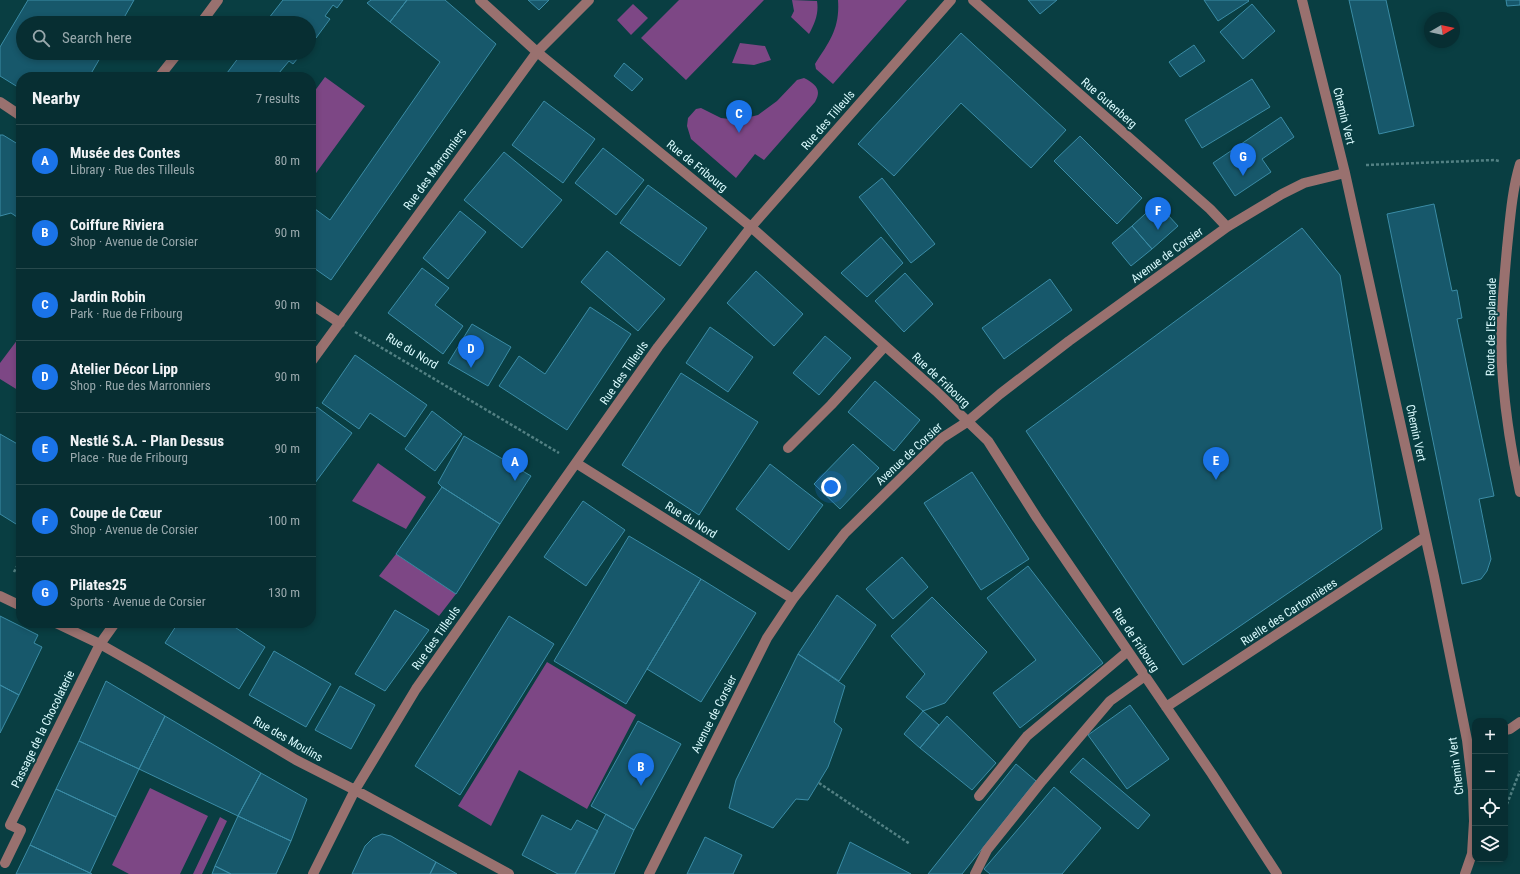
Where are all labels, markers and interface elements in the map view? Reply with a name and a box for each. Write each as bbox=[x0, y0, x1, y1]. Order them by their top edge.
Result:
north arrow bbox=[1424, 12, 1460, 48]
search box bbox=[16, 16, 316, 60]
icon: search bbox=[30, 27, 52, 49]
text: Search here bbox=[62, 29, 132, 47]
street label: Rue Gutenberg bbox=[1078, 75, 1140, 131]
street label: Chemin Vert bbox=[1330, 86, 1358, 146]
street label: Rue des Tilleuls bbox=[798, 87, 858, 153]
text: Nearby bbox=[32, 88, 80, 108]
text: 7 results bbox=[256, 91, 300, 106]
pin: C bbox=[726, 100, 752, 133]
street label: Rue des Marronniers bbox=[401, 125, 469, 213]
street label: Rue de Fribourg bbox=[664, 137, 730, 195]
pin: G bbox=[1230, 143, 1256, 176]
text: Musée des Contes bbox=[70, 144, 180, 162]
text: A bbox=[41, 153, 49, 168]
text: 80 m bbox=[274, 153, 300, 168]
text: Library · Rue des Tilleuls bbox=[70, 162, 195, 177]
pin: F bbox=[1145, 197, 1171, 230]
text: Coiffure Riviera bbox=[70, 216, 164, 234]
street label: Avenue de Corsier bbox=[1128, 224, 1206, 286]
text: B bbox=[41, 225, 49, 240]
text: 90 m bbox=[274, 225, 300, 240]
text: Shop · Avenue de Corsier bbox=[70, 234, 198, 249]
street label: Route de l'Esplanade bbox=[1483, 277, 1499, 376]
text: Jardin Robin bbox=[70, 288, 146, 306]
text: C bbox=[41, 297, 49, 312]
text: 90 m bbox=[274, 297, 300, 312]
text: Park · Rue de Fribourg bbox=[70, 306, 183, 321]
street label: Rue du Nord bbox=[384, 330, 441, 372]
pin: D bbox=[458, 335, 484, 368]
street label: Rue des Tilleuls bbox=[597, 339, 651, 407]
street label: Rue de Fribourg bbox=[909, 350, 973, 410]
text: Atelier Décor Lipp bbox=[70, 360, 178, 378]
text: D bbox=[41, 369, 49, 384]
text: 90 m bbox=[274, 369, 300, 384]
text: Shop · Rue des Marronniers bbox=[70, 378, 211, 393]
street label: Chemin Vert bbox=[1403, 403, 1429, 463]
street label: Avenue de Corsier bbox=[873, 419, 945, 488]
text: Nestlé S.A. - Plan Dessus bbox=[70, 432, 224, 450]
text: E bbox=[42, 441, 48, 456]
text: 90 m bbox=[274, 441, 300, 456]
pin: E bbox=[1203, 447, 1229, 480]
pin: A bbox=[502, 448, 528, 481]
text: Place · Rue de Fribourg bbox=[70, 450, 188, 465]
your location bbox=[821, 477, 841, 497]
street label: Rue du Nord bbox=[663, 499, 719, 541]
text: Coupe de Cœur bbox=[70, 504, 162, 522]
text: F bbox=[42, 513, 48, 528]
text: 100 m bbox=[268, 513, 300, 528]
text: Shop · Avenue de Corsier bbox=[70, 522, 198, 537]
text: Pilates25 bbox=[70, 576, 127, 594]
street label: Ruelle des Cartonnières bbox=[1238, 576, 1340, 648]
text: G bbox=[41, 585, 49, 600]
text: 130 m bbox=[268, 585, 300, 600]
text: Sports · Avenue de Corsier bbox=[70, 594, 206, 609]
street label: Rue des Tilleuls bbox=[409, 604, 463, 672]
street label: Rue de Fribourg bbox=[1109, 605, 1163, 675]
street label: Passage de la Chocolaterie bbox=[8, 668, 78, 790]
street label: Avenue de Corsier bbox=[688, 672, 740, 755]
street label: Rue des Moulins bbox=[251, 713, 325, 765]
map controls bbox=[1472, 718, 1508, 862]
button: + bbox=[1472, 718, 1508, 754]
street label: Chemin Vert bbox=[1445, 736, 1466, 796]
pin: B bbox=[628, 753, 654, 786]
button: − bbox=[1472, 754, 1508, 790]
button: locate bbox=[1472, 790, 1508, 826]
button: layers bbox=[1472, 826, 1508, 862]

